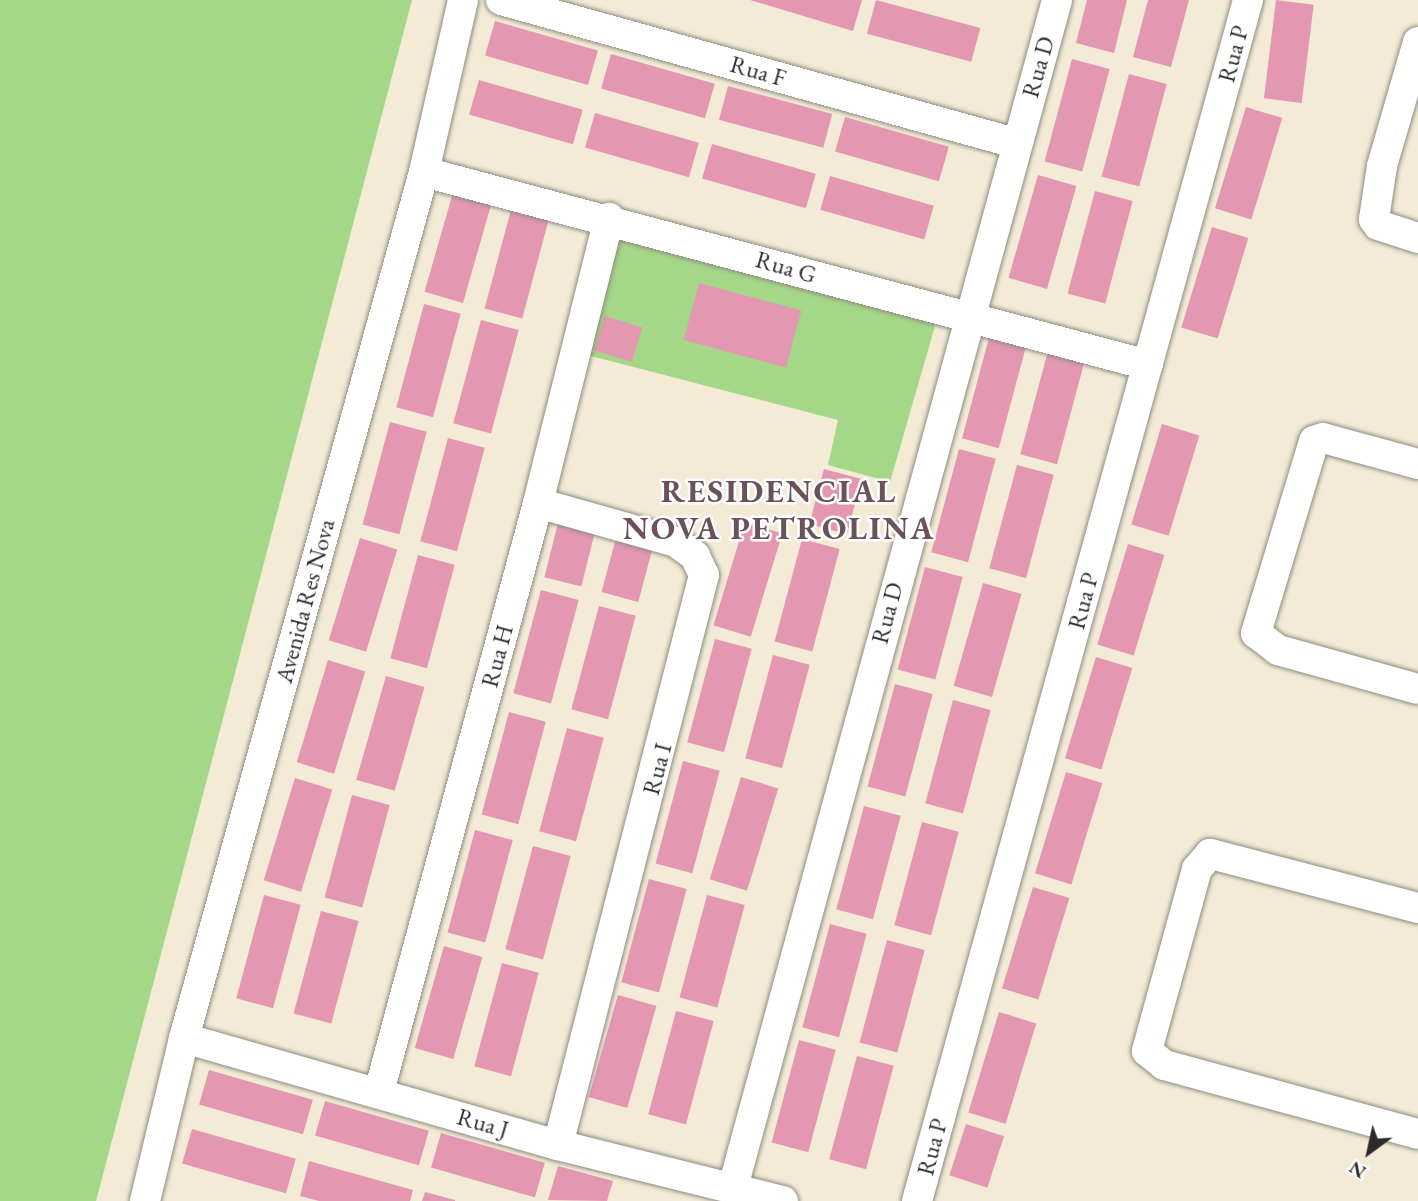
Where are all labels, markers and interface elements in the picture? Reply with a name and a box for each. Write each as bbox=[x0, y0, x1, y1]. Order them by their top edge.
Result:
street label: Rua P bbox=[1212, 23, 1254, 85]
street label: Rua D bbox=[1016, 33, 1060, 101]
street label: Rua F bbox=[727, 49, 789, 93]
street label: Rua G bbox=[752, 245, 820, 289]
district label: RESIDENCIAL NOVA PETROLINA bbox=[625, 473, 933, 548]
street label: Avenida Res Nova bbox=[269, 516, 341, 686]
street label: Rua P bbox=[1062, 570, 1104, 632]
street label: Rua D bbox=[865, 579, 909, 647]
street label: Rua H bbox=[475, 622, 519, 690]
street label: Rua I bbox=[636, 740, 678, 798]
street label: Rua J bbox=[454, 1102, 512, 1144]
street label: Rua P bbox=[911, 1116, 953, 1178]
north arrow bbox=[1334, 1117, 1404, 1187]
text: N bbox=[1344, 1155, 1371, 1185]

